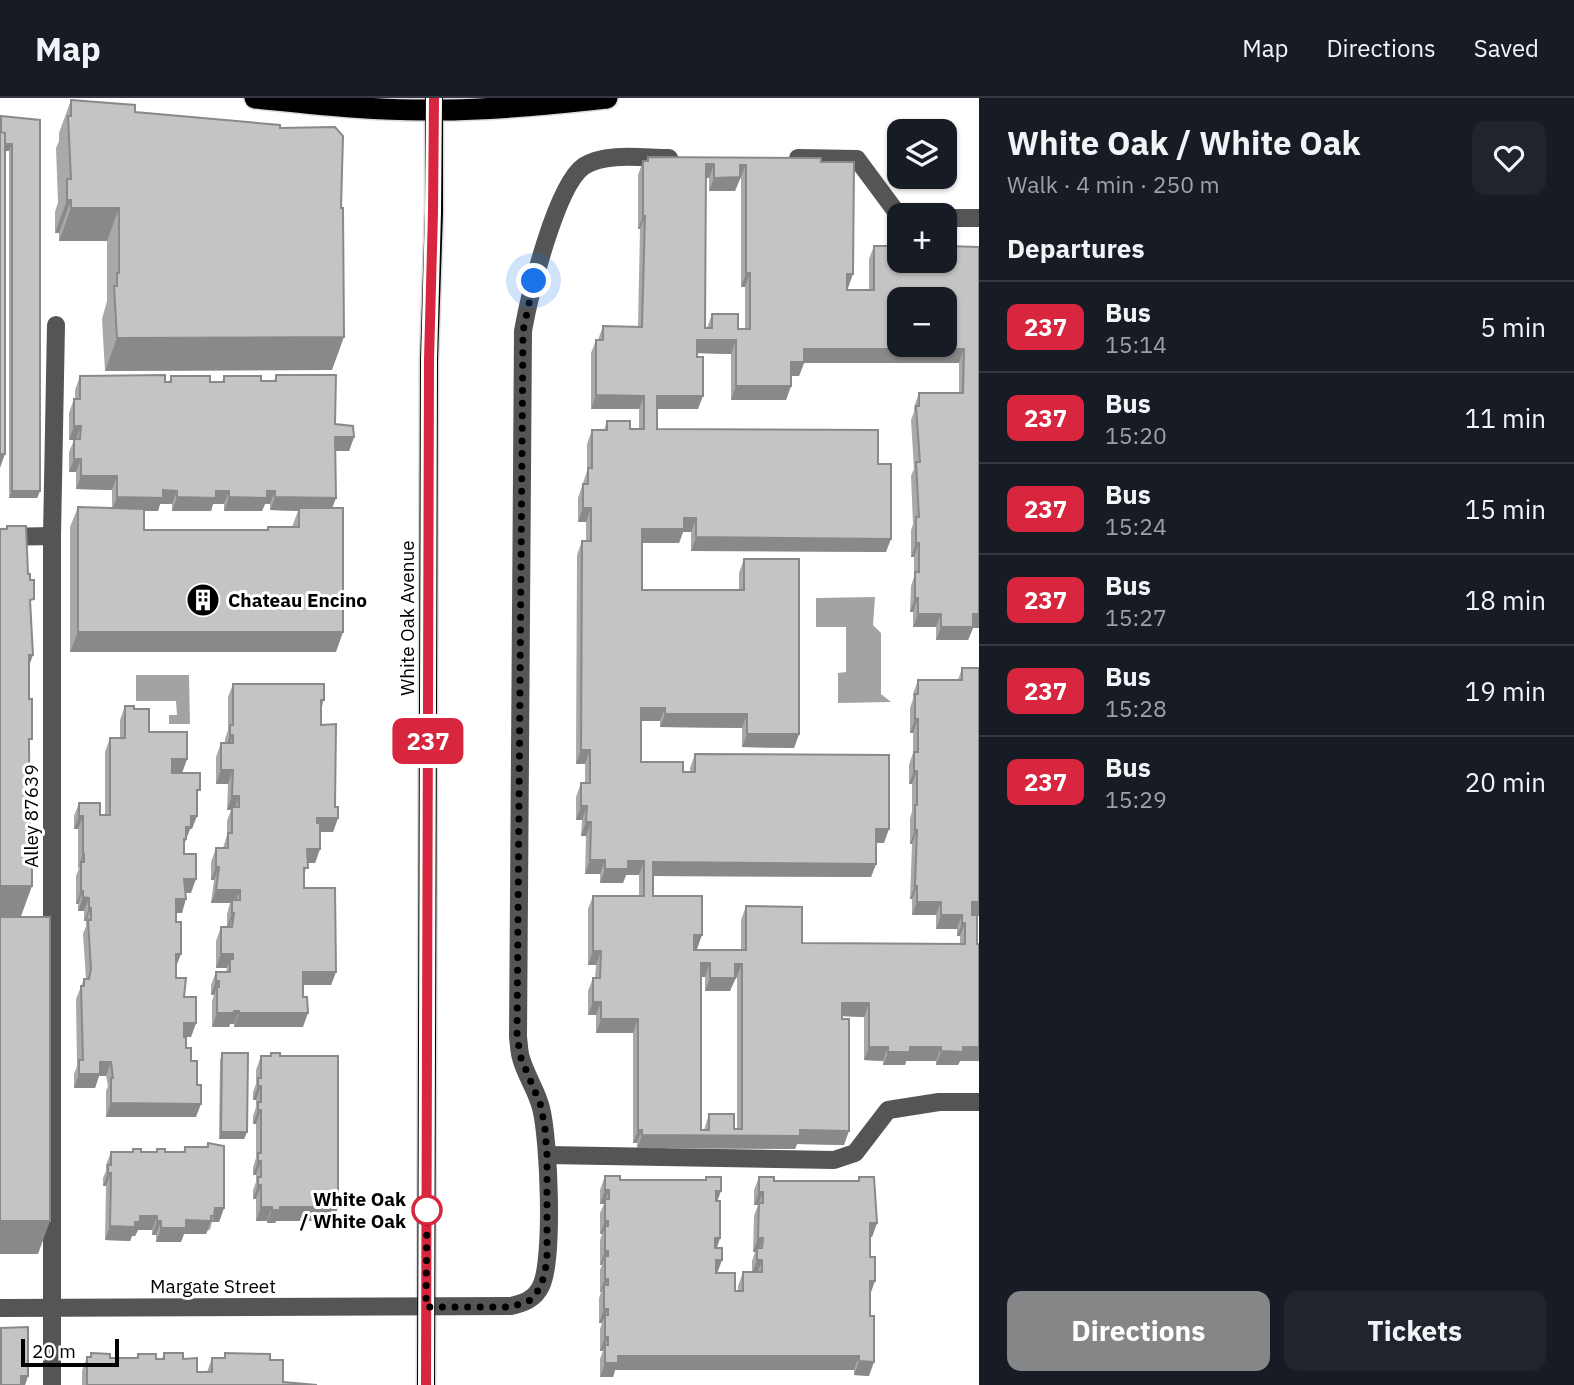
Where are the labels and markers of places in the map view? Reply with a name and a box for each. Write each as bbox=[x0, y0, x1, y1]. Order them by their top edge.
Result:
building icon: Chateau Encino bbox=[184, 581, 222, 619]
place label: Chateau Encino bbox=[228, 588, 367, 612]
place label: White Oak / White Oak bbox=[300, 1187, 406, 1233]
marker: White Oak / White Oak bbox=[412, 1195, 442, 1225]

